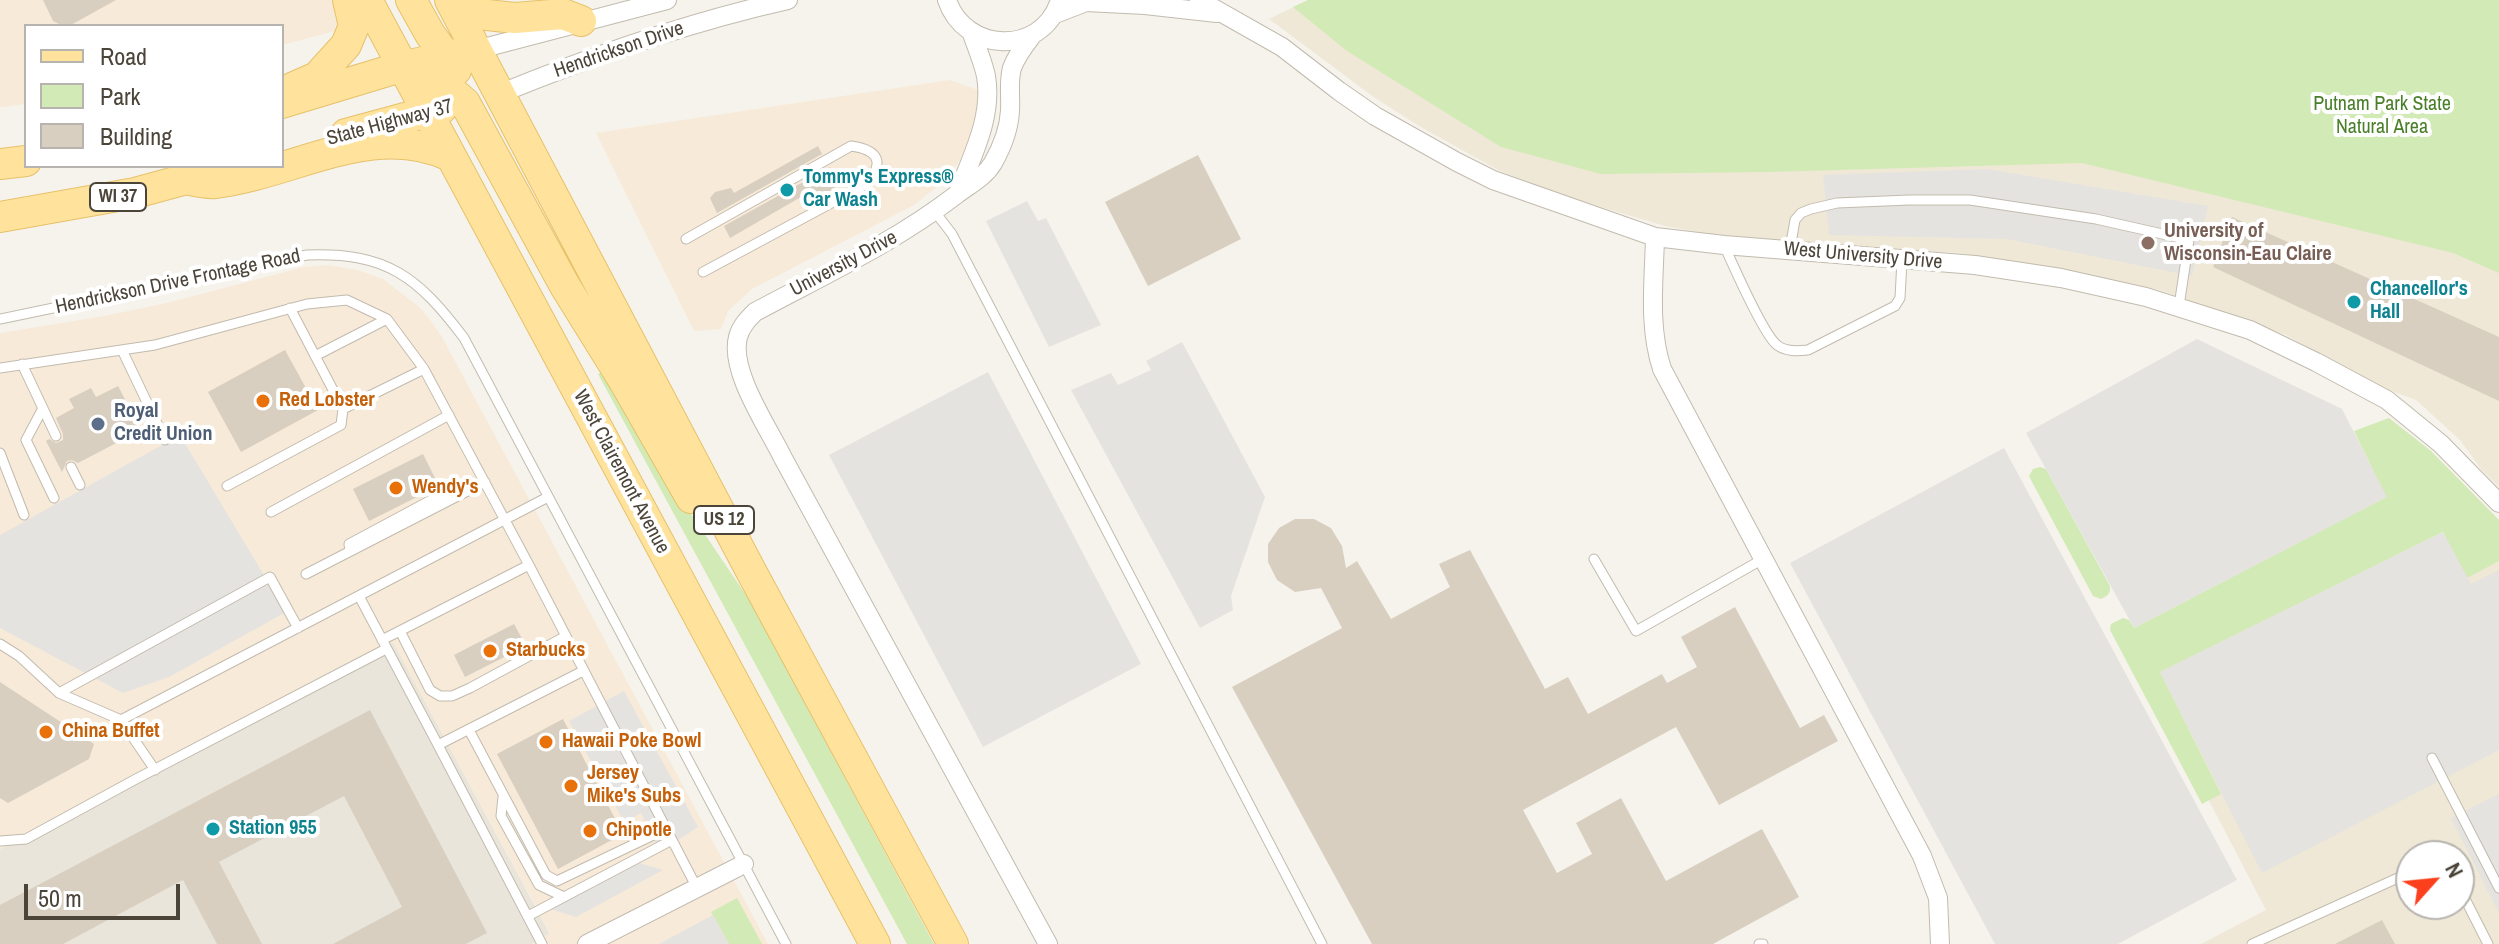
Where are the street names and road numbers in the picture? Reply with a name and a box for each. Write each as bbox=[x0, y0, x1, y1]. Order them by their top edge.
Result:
street label: Hendrickson Drive bbox=[551, 17, 687, 83]
street label: State Highway 37 bbox=[324, 95, 456, 151]
road number: WI 37 bbox=[90, 183, 146, 211]
street label: University Drive bbox=[786, 226, 902, 302]
street label: West University Drive bbox=[1783, 237, 1943, 275]
street label: Hendrickson Drive Frontage Road bbox=[53, 244, 303, 320]
street label: West Clairemont Avenue bbox=[568, 386, 674, 558]
road number: US 12 bbox=[694, 506, 754, 534]

